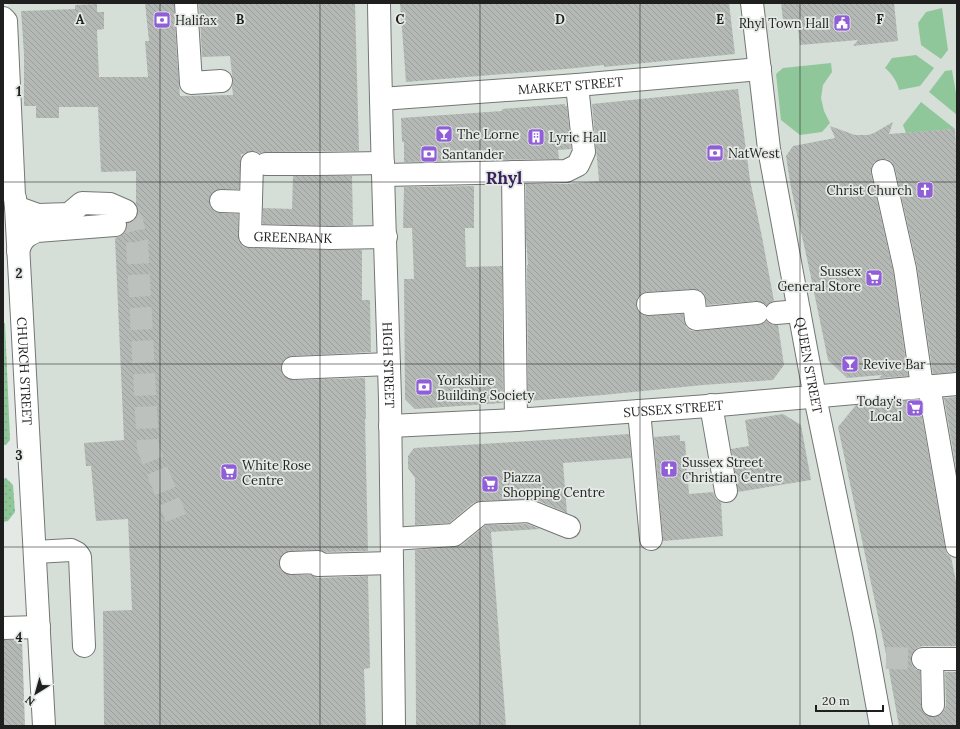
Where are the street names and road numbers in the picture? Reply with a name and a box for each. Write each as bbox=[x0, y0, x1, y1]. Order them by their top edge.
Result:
street label: MARKET STREET bbox=[517, 72, 624, 98]
street label: GREENBANK bbox=[253, 228, 333, 247]
street label: QUEEN STREET bbox=[792, 316, 827, 416]
street label: CHURCH STREET bbox=[13, 317, 36, 426]
street label: HIGH STREET bbox=[379, 321, 399, 409]
street label: SUSSEX STREET bbox=[623, 396, 725, 421]

